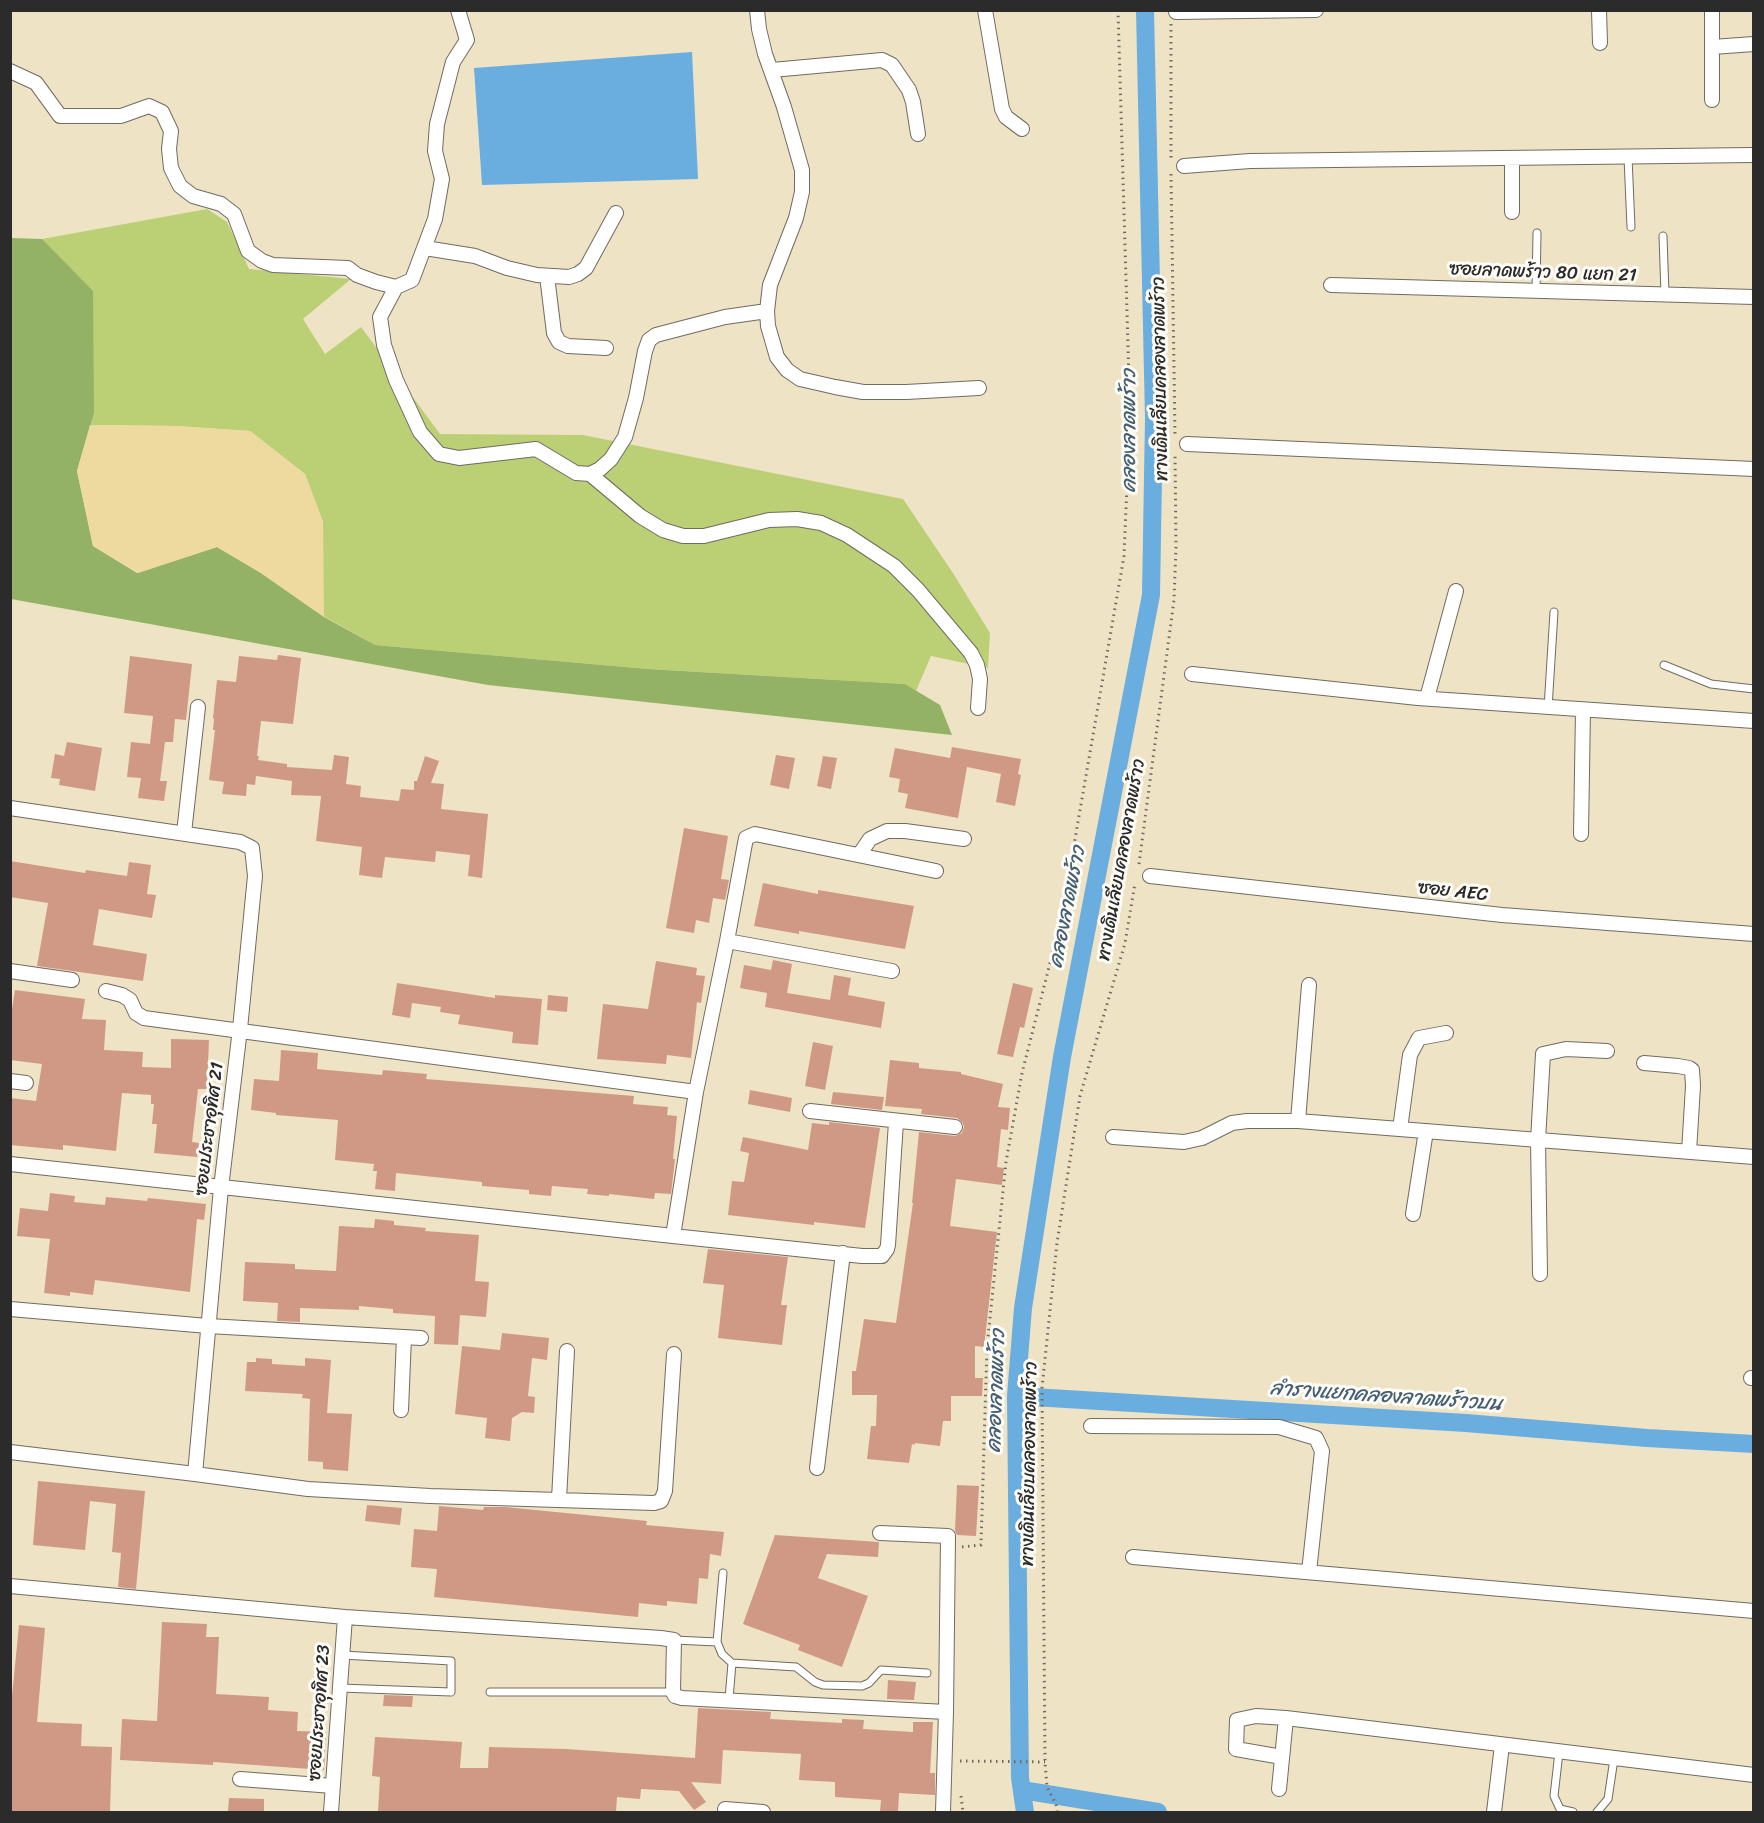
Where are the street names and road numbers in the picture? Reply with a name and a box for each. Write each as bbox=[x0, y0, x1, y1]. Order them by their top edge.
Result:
street label: ซอยลาดพร้าว 80 แยก 21 bbox=[1449, 259, 1637, 287]
street label: ทางเดินเลียบคลองลาดพร้าว bbox=[1148, 276, 1174, 482]
street label: ทางเดินเลียบคลองลาดพร้าว bbox=[1094, 757, 1150, 963]
street label: ซอย AEC bbox=[1417, 878, 1489, 906]
street label: ซอยประชาอุทิศ 21 bbox=[191, 1061, 229, 1197]
street label: ทางเดินเลียบคลองลาดพร้าว bbox=[1017, 1361, 1043, 1567]
street label: ซอยประชาอุทิศ 23 bbox=[304, 1644, 336, 1782]

